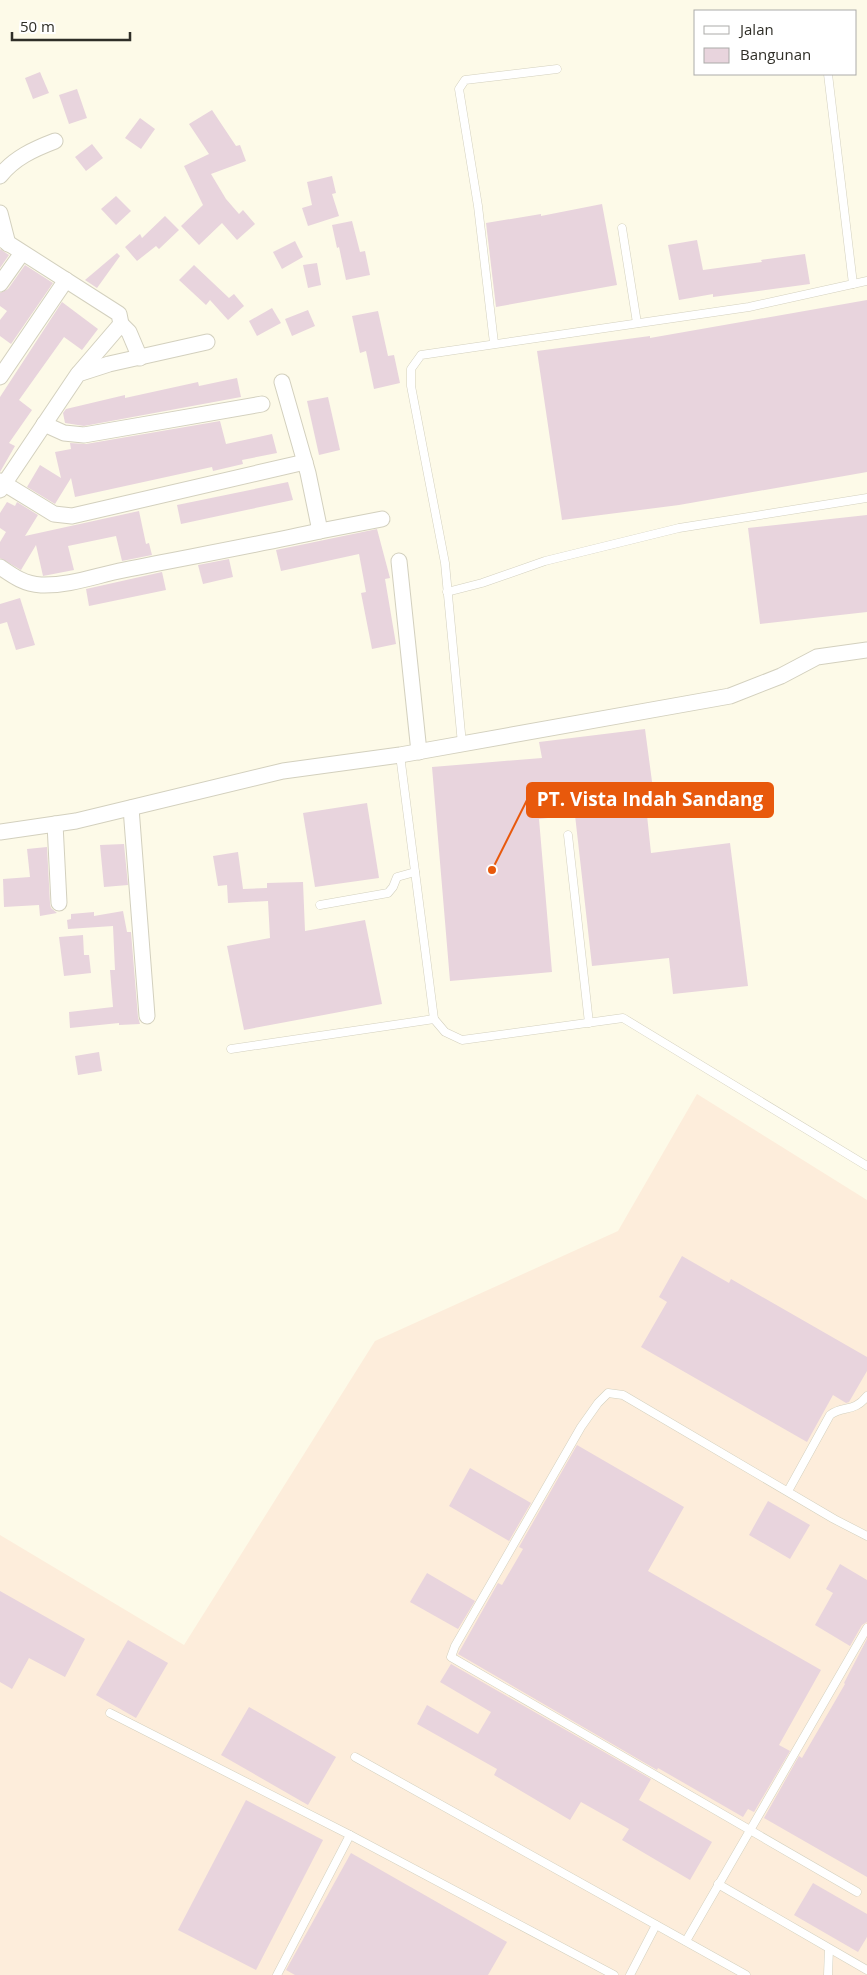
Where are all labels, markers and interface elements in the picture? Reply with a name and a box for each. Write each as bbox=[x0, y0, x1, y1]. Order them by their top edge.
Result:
scale bar bbox=[12, 10, 130, 42]
legend bbox=[694, 10, 857, 75]
text: 50 m bbox=[20, 16, 55, 36]
text: Jalan bbox=[738, 19, 774, 39]
text: Bangunan bbox=[740, 44, 811, 64]
callout: PT. Vista Indah Sandang bbox=[527, 783, 773, 817]
text: PT. Vista Indah Sandang bbox=[537, 786, 763, 812]

